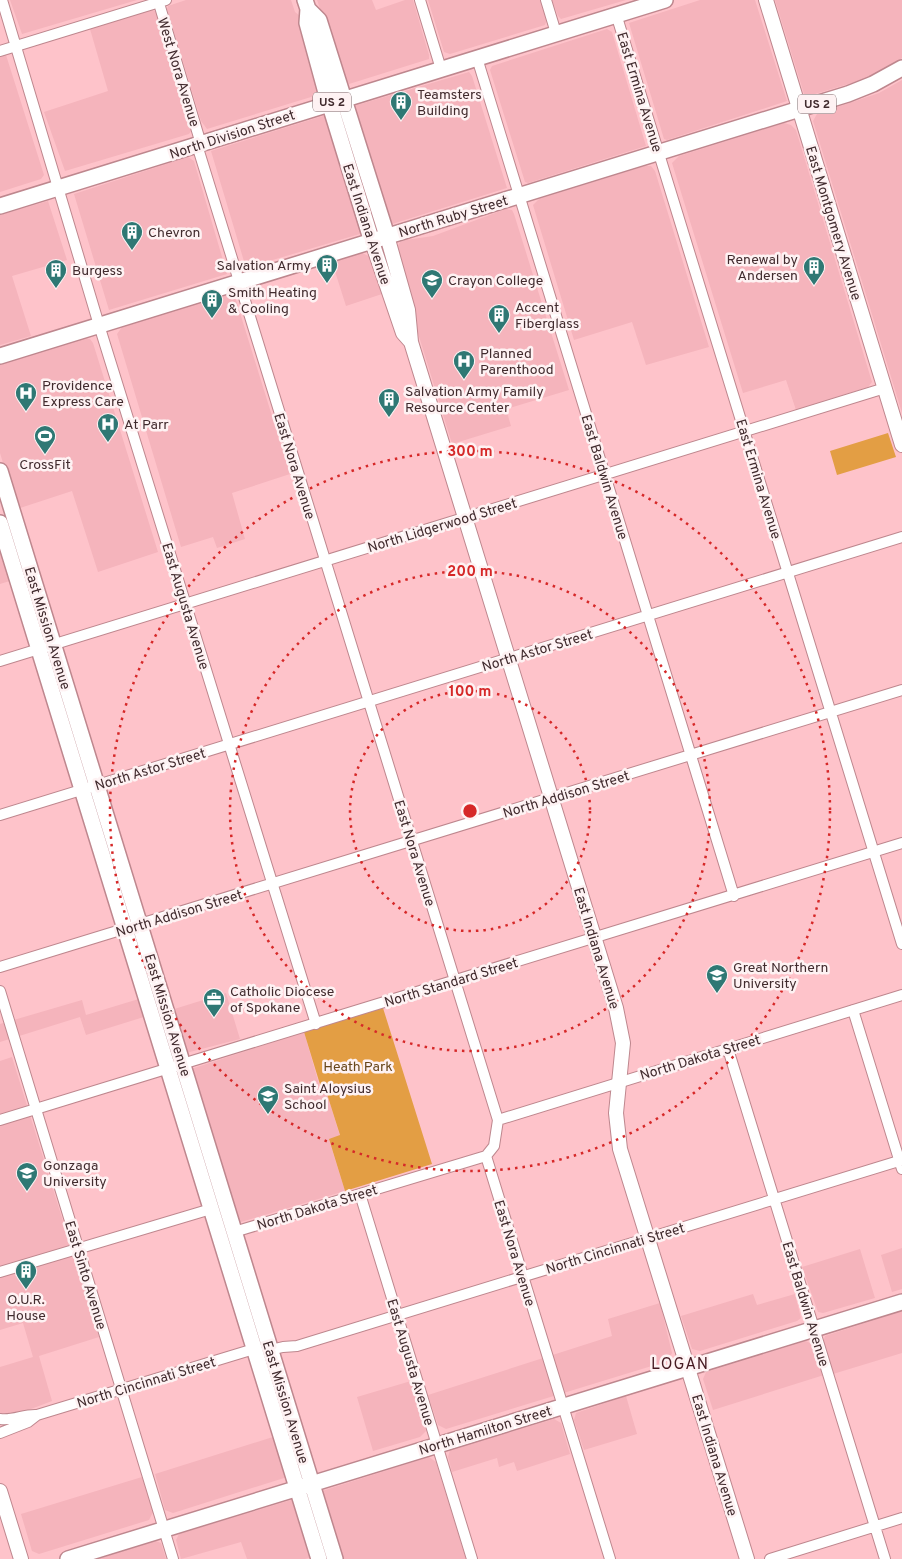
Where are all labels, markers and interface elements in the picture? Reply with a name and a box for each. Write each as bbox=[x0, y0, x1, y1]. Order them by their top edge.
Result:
street label: West Nora Avenue bbox=[153, 16, 202, 129]
street label: East Ermina Avenue bbox=[612, 30, 665, 155]
place label: Teamsters Building bbox=[417, 87, 482, 120]
building icon: Teamsters Building bbox=[389, 90, 413, 121]
road number: US 2 bbox=[313, 92, 351, 111]
road number: US 2 bbox=[798, 95, 836, 114]
street label: North Division Street bbox=[168, 107, 297, 164]
street label: East Montgomery Avenue bbox=[801, 144, 864, 303]
street label: East Indiana Avenue bbox=[338, 162, 393, 287]
street label: North Ruby Street bbox=[397, 193, 510, 242]
building icon: Chevron bbox=[120, 220, 144, 251]
place label: Chevron bbox=[148, 225, 200, 242]
place label: Renewal by Andersen bbox=[726, 252, 798, 285]
building icon: Salvation Army bbox=[315, 253, 339, 284]
building icon: Renewal by Andersen bbox=[802, 255, 826, 286]
building icon: Burgess bbox=[44, 258, 68, 289]
place label: Salvation Army bbox=[217, 258, 311, 275]
place label: Burgess bbox=[72, 263, 123, 280]
school or university icon: Crayon College bbox=[420, 268, 444, 299]
place label: Crayon College bbox=[448, 273, 543, 290]
place label: Smith Heating & Cooling bbox=[228, 285, 317, 318]
building icon: Smith Heating & Cooling bbox=[200, 288, 224, 319]
place label: Accent Fiberglass bbox=[515, 300, 579, 333]
building icon: Accent Fiberglass bbox=[487, 303, 511, 334]
place label: Planned Parenthood bbox=[480, 346, 554, 379]
hospital icon: Planned Parenthood bbox=[452, 349, 476, 380]
place label: Providence Express Care bbox=[42, 378, 124, 411]
hospital icon: Providence Express Care bbox=[14, 381, 38, 412]
place label: Salvation Army Family Resource Center bbox=[405, 384, 544, 417]
building icon: Salvation Army Family Resource Center bbox=[377, 387, 401, 418]
street label: East Nora Avenue bbox=[269, 411, 318, 522]
hospital icon: At Parr bbox=[96, 412, 120, 443]
street label: East Baldwin Avenue bbox=[576, 413, 631, 542]
place label: At Parr bbox=[124, 417, 169, 434]
street label: East Ermina Avenue bbox=[731, 417, 784, 542]
sports icon: CrossFit bbox=[33, 424, 57, 455]
text: 300 m bbox=[447, 443, 493, 462]
place label: CrossFit bbox=[19, 457, 71, 474]
street label: North Lidgerwood Street bbox=[366, 496, 519, 557]
street label: East Augusta Avenue bbox=[157, 541, 212, 672]
text: 200 m bbox=[447, 563, 493, 582]
street label: East Mission Avenue bbox=[20, 565, 73, 692]
street label: North Astor Street bbox=[480, 626, 595, 676]
text: 100 m bbox=[449, 683, 491, 702]
street label: North Astor Street bbox=[93, 745, 208, 795]
street label: North Addison Street bbox=[501, 768, 632, 823]
street label: East Nora Avenue bbox=[389, 798, 438, 909]
centre of rings bbox=[461, 802, 479, 820]
street label: East Indiana Avenue bbox=[569, 885, 622, 1011]
street label: North Addison Street bbox=[114, 887, 245, 942]
street label: East Mission Avenue bbox=[140, 952, 193, 1079]
street label: North Standard Street bbox=[383, 955, 520, 1012]
place label: Great Northern University bbox=[733, 960, 828, 993]
school or university icon: Great Northern University bbox=[705, 963, 729, 994]
place label: Catholic Diocese of Spokane bbox=[230, 984, 334, 1017]
office icon: Catholic Diocese of Spokane bbox=[202, 987, 226, 1018]
street label: North Dakota Street bbox=[638, 1032, 763, 1085]
park label: Heath Park bbox=[323, 1059, 393, 1076]
place label: Saint Aloysius School bbox=[284, 1081, 372, 1114]
school or university icon: Saint Aloysius School bbox=[256, 1084, 280, 1115]
place label: Gonzaga University bbox=[43, 1158, 107, 1191]
school or university icon: Gonzaga University bbox=[15, 1161, 39, 1192]
street label: North Dakota Street bbox=[255, 1182, 380, 1235]
street label: East Nora Avenue bbox=[489, 1198, 538, 1309]
street label: East Sinto Avenue bbox=[60, 1219, 109, 1332]
street label: North Cincinnati Street bbox=[544, 1220, 687, 1279]
street label: East Baldwin Avenue bbox=[777, 1240, 832, 1369]
building icon: O.U.R. House bbox=[14, 1259, 38, 1290]
place label: O.U.R. House bbox=[6, 1292, 46, 1325]
street label: East Augusta Avenue bbox=[382, 1297, 437, 1428]
street label: East Mission Avenue bbox=[258, 1339, 311, 1466]
street label: North Cincinnati Street bbox=[75, 1354, 218, 1413]
district label: LOGAN bbox=[651, 1355, 709, 1375]
street label: East Indiana Avenue bbox=[687, 1392, 740, 1518]
street label: North Hamilton Street bbox=[417, 1403, 554, 1460]

